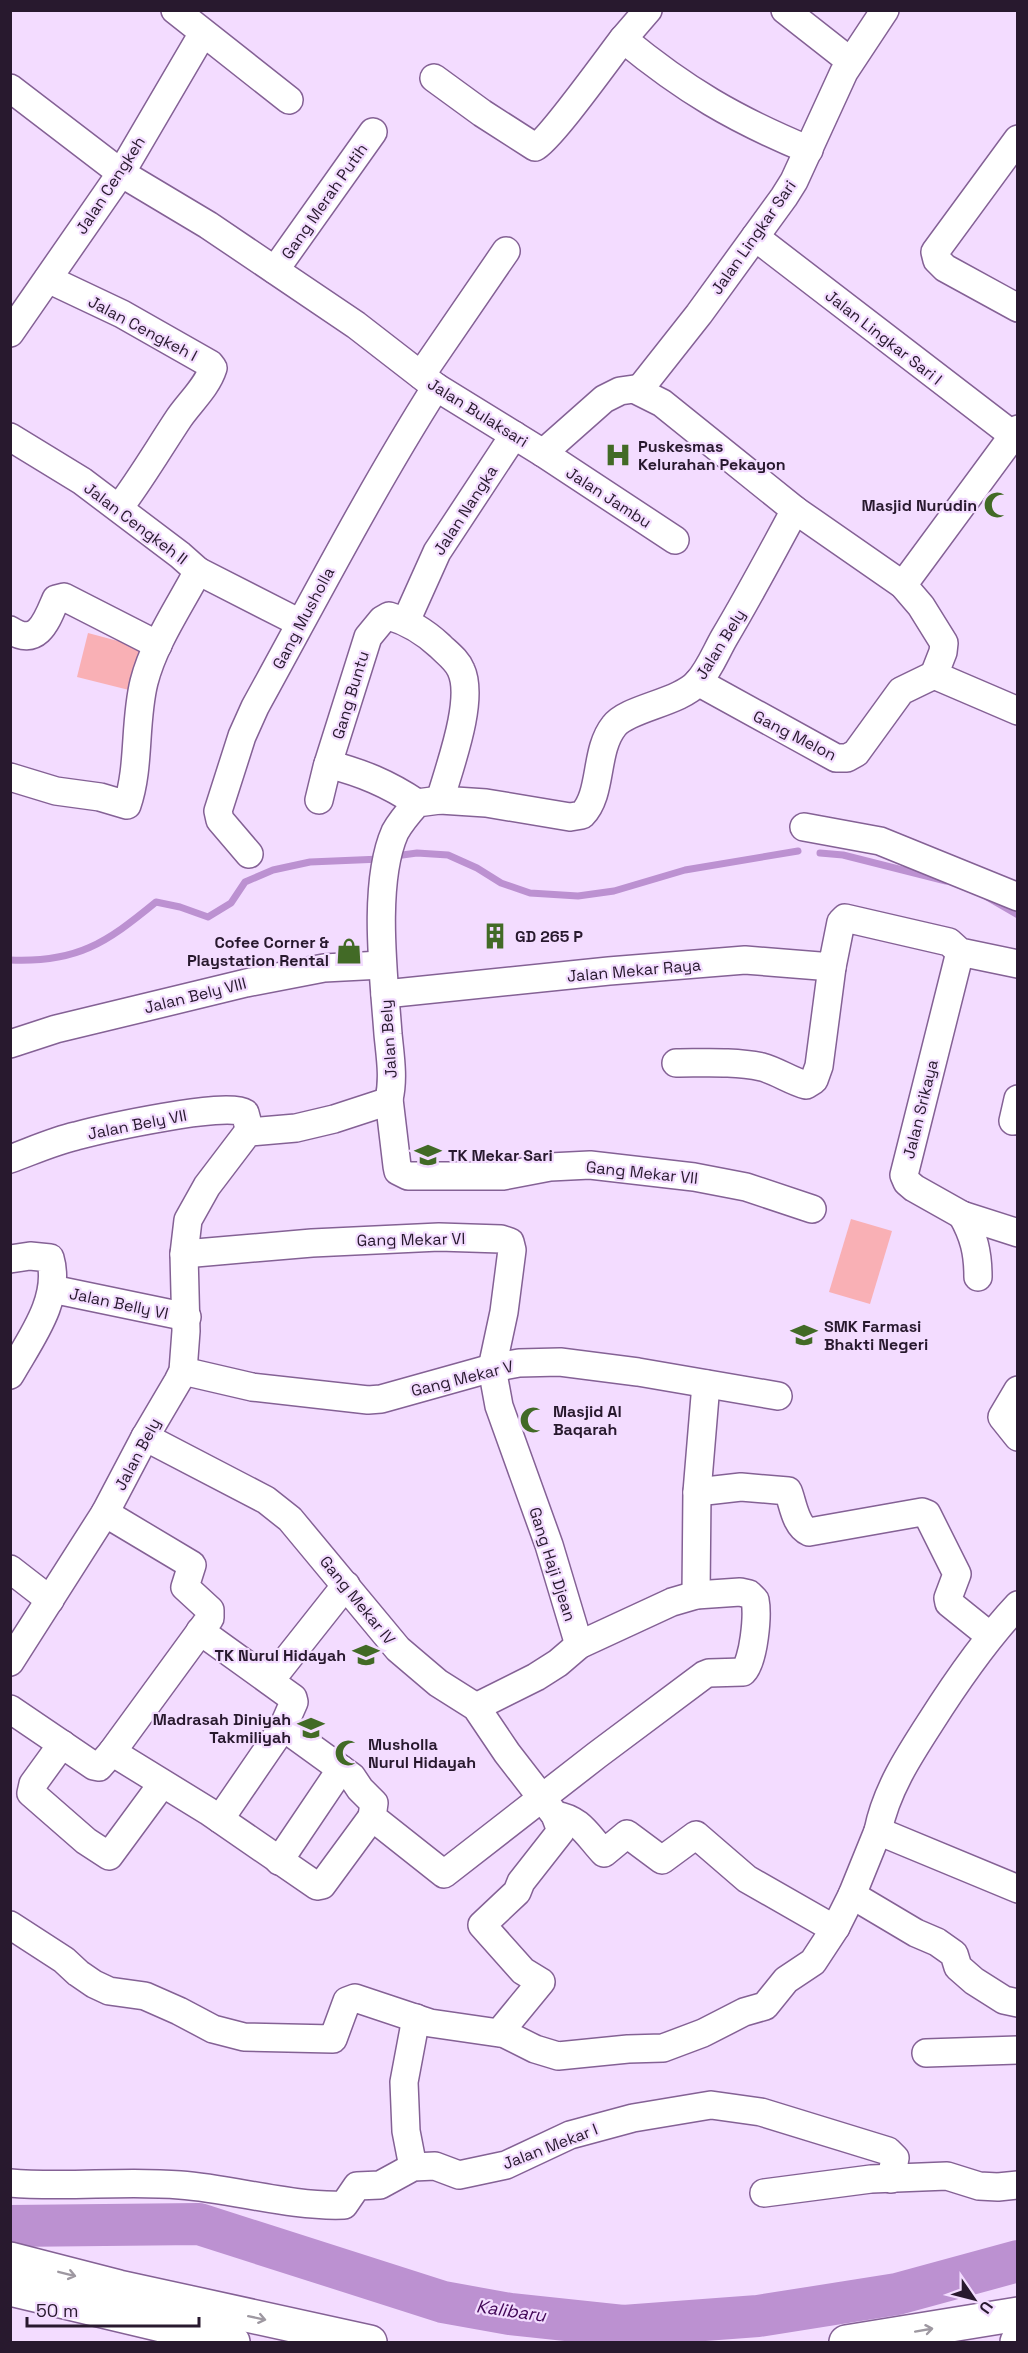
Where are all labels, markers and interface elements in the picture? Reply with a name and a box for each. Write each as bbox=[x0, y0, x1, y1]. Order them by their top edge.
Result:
street label: Jalan Cengkeh bbox=[71, 132, 150, 238]
street label: Gang Merah Putih bbox=[277, 139, 372, 263]
street label: Jalan Lingkar Sari bbox=[706, 176, 801, 299]
street label: Jalan Lingkar Sari I bbox=[821, 285, 946, 390]
street label: Jalan Cengkeh I bbox=[85, 291, 201, 366]
street label: Jalan Bulaksari bbox=[424, 373, 532, 452]
place label: Puskesmas Kelurahan Pekayon bbox=[638, 436, 786, 475]
hospital icon: Puskesmas Kelurahan Pekayon bbox=[603, 440, 633, 470]
street label: Jalan Nangka bbox=[429, 461, 502, 559]
street label: Jalan Jambu bbox=[562, 462, 655, 533]
street label: Jalan Cengkeh II bbox=[80, 478, 192, 569]
mosque icon: Masjid Nurudin bbox=[982, 490, 1012, 520]
place label: Masjid Nurudin bbox=[861, 495, 977, 516]
street label: Gang Musholla bbox=[268, 564, 339, 673]
street label: Jalan Bely bbox=[691, 605, 750, 683]
street label: Gang Buntu bbox=[327, 649, 374, 742]
street label: Gang Melon bbox=[750, 705, 840, 765]
building icon: GD 265 P bbox=[480, 921, 510, 951]
place label: GD 265 P bbox=[515, 926, 583, 947]
place label: Cofee Corner & Playstation Rental bbox=[187, 932, 330, 971]
shop icon: Cofee Corner & Playstation Rental bbox=[334, 936, 364, 966]
street label: Jalan Mekar Raya bbox=[566, 954, 702, 987]
street label: Jalan Bely VIII bbox=[142, 973, 248, 1018]
street label: Jalan Bely bbox=[375, 999, 402, 1079]
street label: Jalan Srikaya bbox=[898, 1057, 943, 1161]
street label: Jalan Bely VII bbox=[86, 1105, 189, 1144]
school or university icon: TK Mekar Sari bbox=[413, 1140, 443, 1170]
place label: TK Mekar Sari bbox=[448, 1145, 553, 1166]
street label: Gang Mekar VII bbox=[585, 1156, 699, 1189]
street label: Gang Mekar VI bbox=[357, 1228, 466, 1251]
street label: Jalan Belly VI bbox=[67, 1283, 170, 1324]
place label: SMK Farmasi Bhakti Negeri bbox=[824, 1316, 928, 1355]
school or university icon: SMK Farmasi Bhakti Negeri bbox=[789, 1320, 819, 1350]
street label: Gang Mekar V bbox=[409, 1356, 516, 1401]
place label: Masjid Al Baqarah bbox=[553, 1401, 622, 1440]
mosque icon: Masjid Al Baqarah bbox=[518, 1405, 548, 1435]
street label: Jalan Bely bbox=[110, 1414, 165, 1494]
street label: Gang Haji Djean bbox=[524, 1504, 581, 1624]
street label: Gang Mekar IV bbox=[315, 1551, 400, 1649]
school or university icon: TK Nurul Hidayah bbox=[351, 1640, 381, 1670]
place label: TK Nurul Hidayah bbox=[214, 1645, 346, 1666]
place label: Madrasah Diniyah Takmiliyah bbox=[153, 1709, 291, 1748]
school or university icon: Madrasah Diniyah Takmiliyah bbox=[296, 1713, 326, 1743]
place label: Musholla Nurul Hidayah bbox=[368, 1734, 476, 1773]
mosque icon: Musholla Nurul Hidayah bbox=[333, 1738, 363, 1768]
street label: Jalan Mekar I bbox=[500, 2119, 601, 2174]
one-way arrow bbox=[57, 2269, 76, 2280]
north arrow bbox=[944, 2269, 1004, 2329]
scale bar bbox=[27, 2290, 200, 2328]
water label: Kalibaru bbox=[475, 2294, 548, 2327]
text: U bbox=[974, 2297, 998, 2318]
text: 50 m bbox=[36, 2299, 78, 2322]
one-way arrow bbox=[247, 2312, 266, 2324]
one-way arrow bbox=[914, 2324, 934, 2335]

